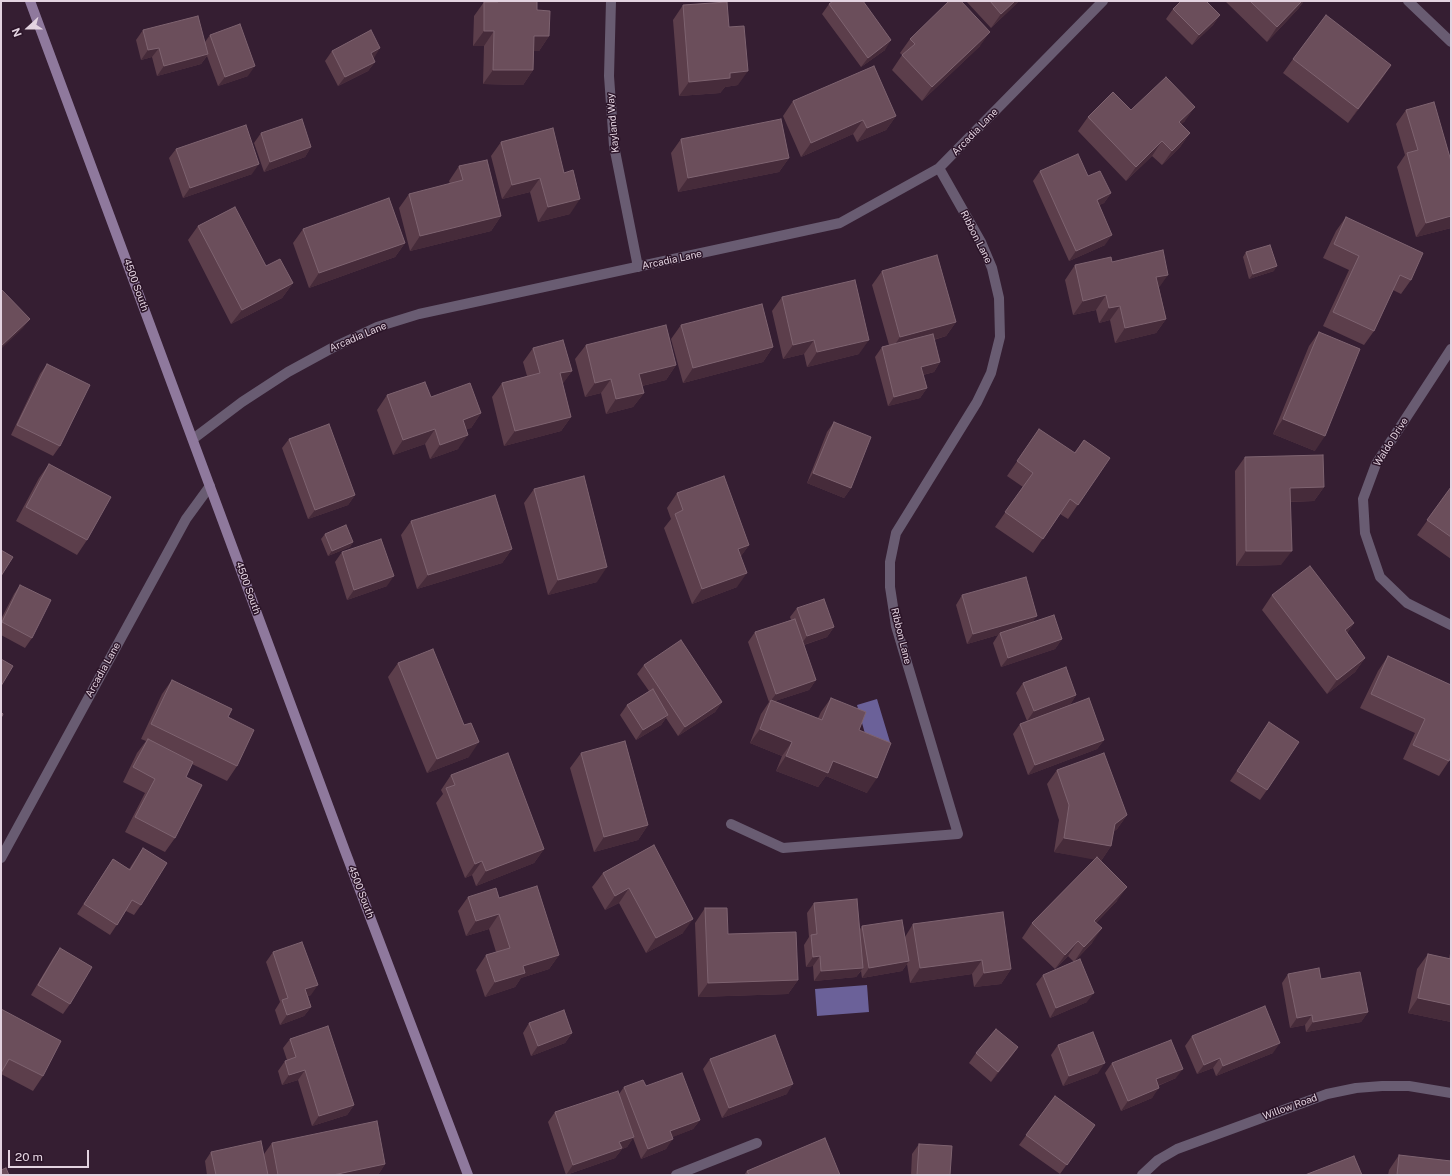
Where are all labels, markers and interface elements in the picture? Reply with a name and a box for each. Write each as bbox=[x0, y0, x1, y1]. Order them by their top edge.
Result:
north arrow bbox=[8, 8, 48, 48]
text: N bbox=[10, 26, 24, 38]
street label: Kayland Way bbox=[604, 93, 622, 153]
street label: Arcadia Lane bbox=[950, 106, 1000, 158]
street label: Ribbon Lane bbox=[958, 209, 994, 265]
street label: Arcadia Lane bbox=[641, 248, 703, 272]
street label: 4500 South bbox=[121, 257, 151, 313]
street label: Arcadia Lane bbox=[328, 320, 388, 354]
street label: Waldo Drive bbox=[1371, 415, 1411, 469]
street label: 4500 South bbox=[233, 560, 263, 616]
street label: Ribbon Lane bbox=[888, 607, 914, 665]
street label: Arcadia Lane bbox=[83, 640, 123, 700]
street label: 4500 South bbox=[346, 864, 376, 920]
street label: Willow Road bbox=[1261, 1092, 1319, 1122]
scale bar bbox=[10, 1142, 91, 1168]
text: 20 m bbox=[15, 1150, 43, 1164]

